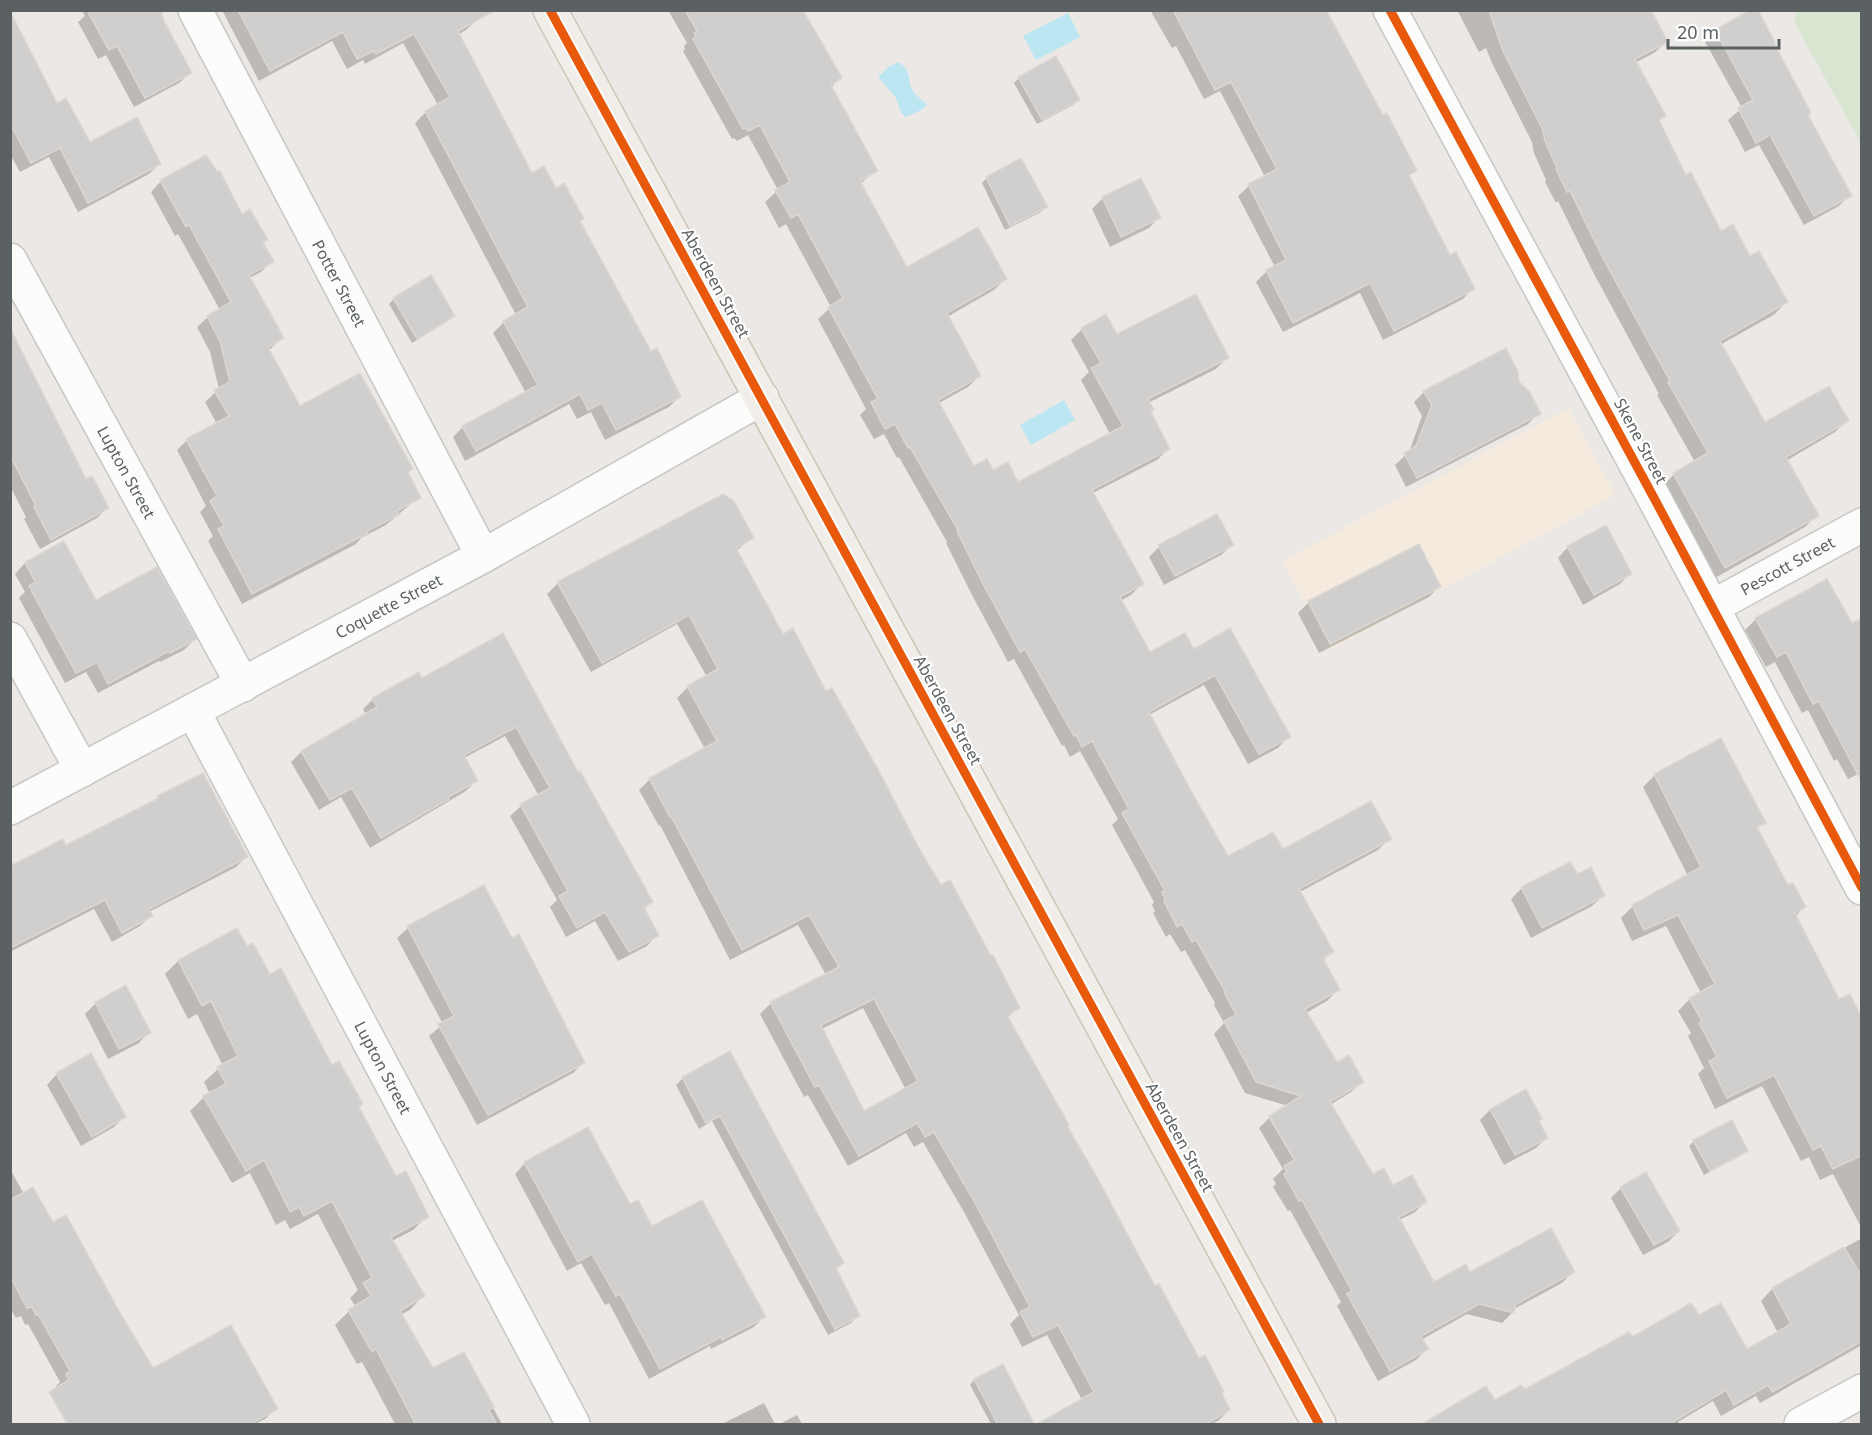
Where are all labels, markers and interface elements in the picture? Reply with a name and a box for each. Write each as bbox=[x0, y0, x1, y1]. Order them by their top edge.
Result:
scale bar bbox=[1668, 12, 1779, 50]
text: 20 m bbox=[1677, 20, 1719, 44]
street label: Aberdeen Street bbox=[677, 224, 755, 342]
street label: Potter Street bbox=[307, 236, 371, 331]
street label: Skene Street bbox=[1609, 394, 1673, 488]
street label: Lupton Street bbox=[92, 422, 161, 523]
street label: Pescott Street bbox=[1736, 531, 1839, 600]
street label: Coquette Street bbox=[331, 569, 446, 644]
street label: Aberdeen Street bbox=[909, 651, 987, 769]
street label: Lupton Street bbox=[349, 1017, 417, 1118]
street label: Aberdeen Street bbox=[1141, 1078, 1219, 1196]

